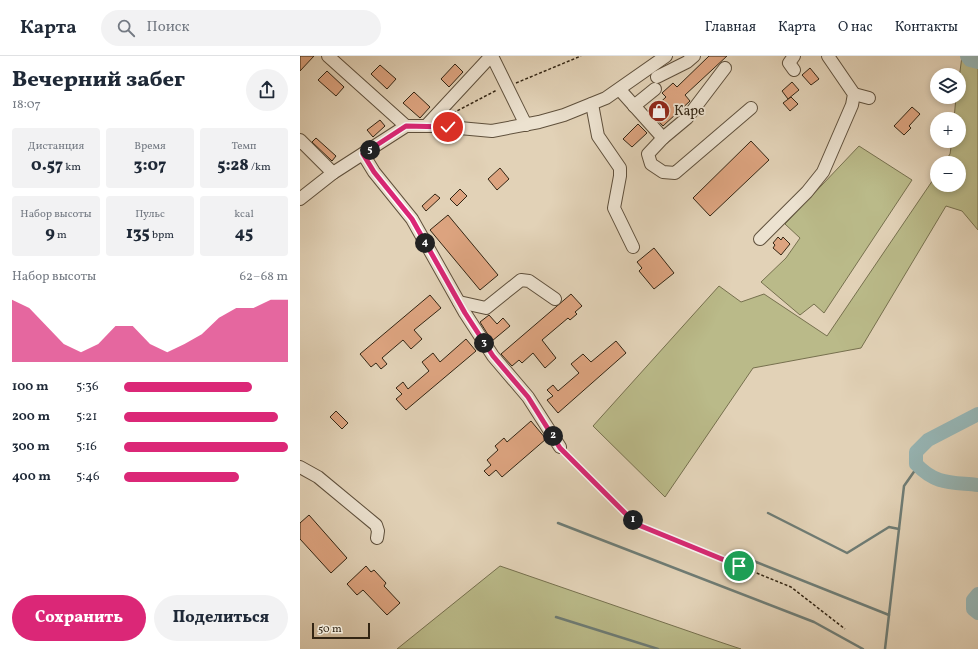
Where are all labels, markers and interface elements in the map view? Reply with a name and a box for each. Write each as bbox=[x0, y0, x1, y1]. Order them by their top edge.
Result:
search box bbox=[101, 10, 381, 46]
text: Карта bbox=[20, 15, 77, 41]
icon: search bbox=[115, 17, 137, 39]
text: Поиск bbox=[147, 17, 190, 38]
text: Главная bbox=[705, 18, 756, 37]
text: Карта bbox=[778, 18, 816, 37]
text: О нас bbox=[838, 18, 873, 37]
text: Контакты bbox=[895, 18, 958, 37]
text: Вечерний забег bbox=[12, 65, 185, 96]
map controls bbox=[930, 68, 966, 192]
button: layers bbox=[930, 68, 966, 104]
button: share bbox=[246, 69, 288, 111]
text: 18:07 bbox=[12, 96, 41, 114]
shop icon: Каре bbox=[646, 98, 672, 124]
place label: Каре bbox=[674, 102, 705, 121]
pin bbox=[431, 110, 465, 144]
button: + bbox=[930, 112, 966, 148]
icon: check bbox=[437, 116, 459, 138]
text: Дистанция bbox=[28, 139, 84, 154]
text: Время bbox=[134, 139, 166, 154]
text: Темп bbox=[232, 139, 256, 154]
pin: 5 bbox=[360, 140, 380, 160]
text: 5 bbox=[367, 142, 373, 157]
text: 0.57 bbox=[31, 154, 63, 177]
text: 3:07 bbox=[134, 154, 166, 177]
text: 5:28 bbox=[217, 154, 249, 177]
button: − bbox=[930, 156, 966, 192]
text: km bbox=[63, 160, 81, 175]
text: /km bbox=[249, 160, 271, 175]
text: Набор высоты bbox=[20, 207, 92, 222]
text: Пульс bbox=[135, 207, 165, 222]
text: kcal bbox=[234, 207, 254, 222]
text: 9 bbox=[45, 222, 55, 245]
text: 135 bbox=[126, 222, 150, 245]
text: 45 bbox=[235, 222, 253, 245]
text: m bbox=[55, 228, 67, 243]
text: bpm bbox=[150, 228, 174, 243]
pin: 4 bbox=[415, 233, 435, 253]
text: 4 bbox=[422, 235, 428, 250]
text: Набор высоты bbox=[12, 268, 96, 286]
text: 62–68 m bbox=[239, 268, 288, 286]
pin: 3 bbox=[474, 333, 494, 353]
text: 3 bbox=[481, 335, 487, 350]
text: 100 m bbox=[12, 378, 49, 396]
text: 5:36 bbox=[76, 378, 99, 396]
text: 200 m bbox=[12, 408, 50, 426]
text: 5:21 bbox=[76, 408, 97, 426]
pin: 2 bbox=[543, 426, 563, 446]
text: 2 bbox=[550, 428, 556, 443]
text: 300 m bbox=[12, 438, 50, 456]
text: 5:16 bbox=[76, 438, 97, 456]
text: 400 m bbox=[12, 468, 51, 486]
text: 5:46 bbox=[76, 468, 100, 486]
pin: 1 bbox=[623, 510, 643, 530]
text: 1 bbox=[631, 512, 635, 527]
pin bbox=[722, 549, 756, 583]
icon: arrive bbox=[728, 555, 750, 577]
button: Сохранить bbox=[12, 595, 146, 641]
button: Поделиться bbox=[154, 595, 288, 641]
scale bar bbox=[312, 621, 370, 640]
text: 50 m bbox=[318, 622, 342, 637]

